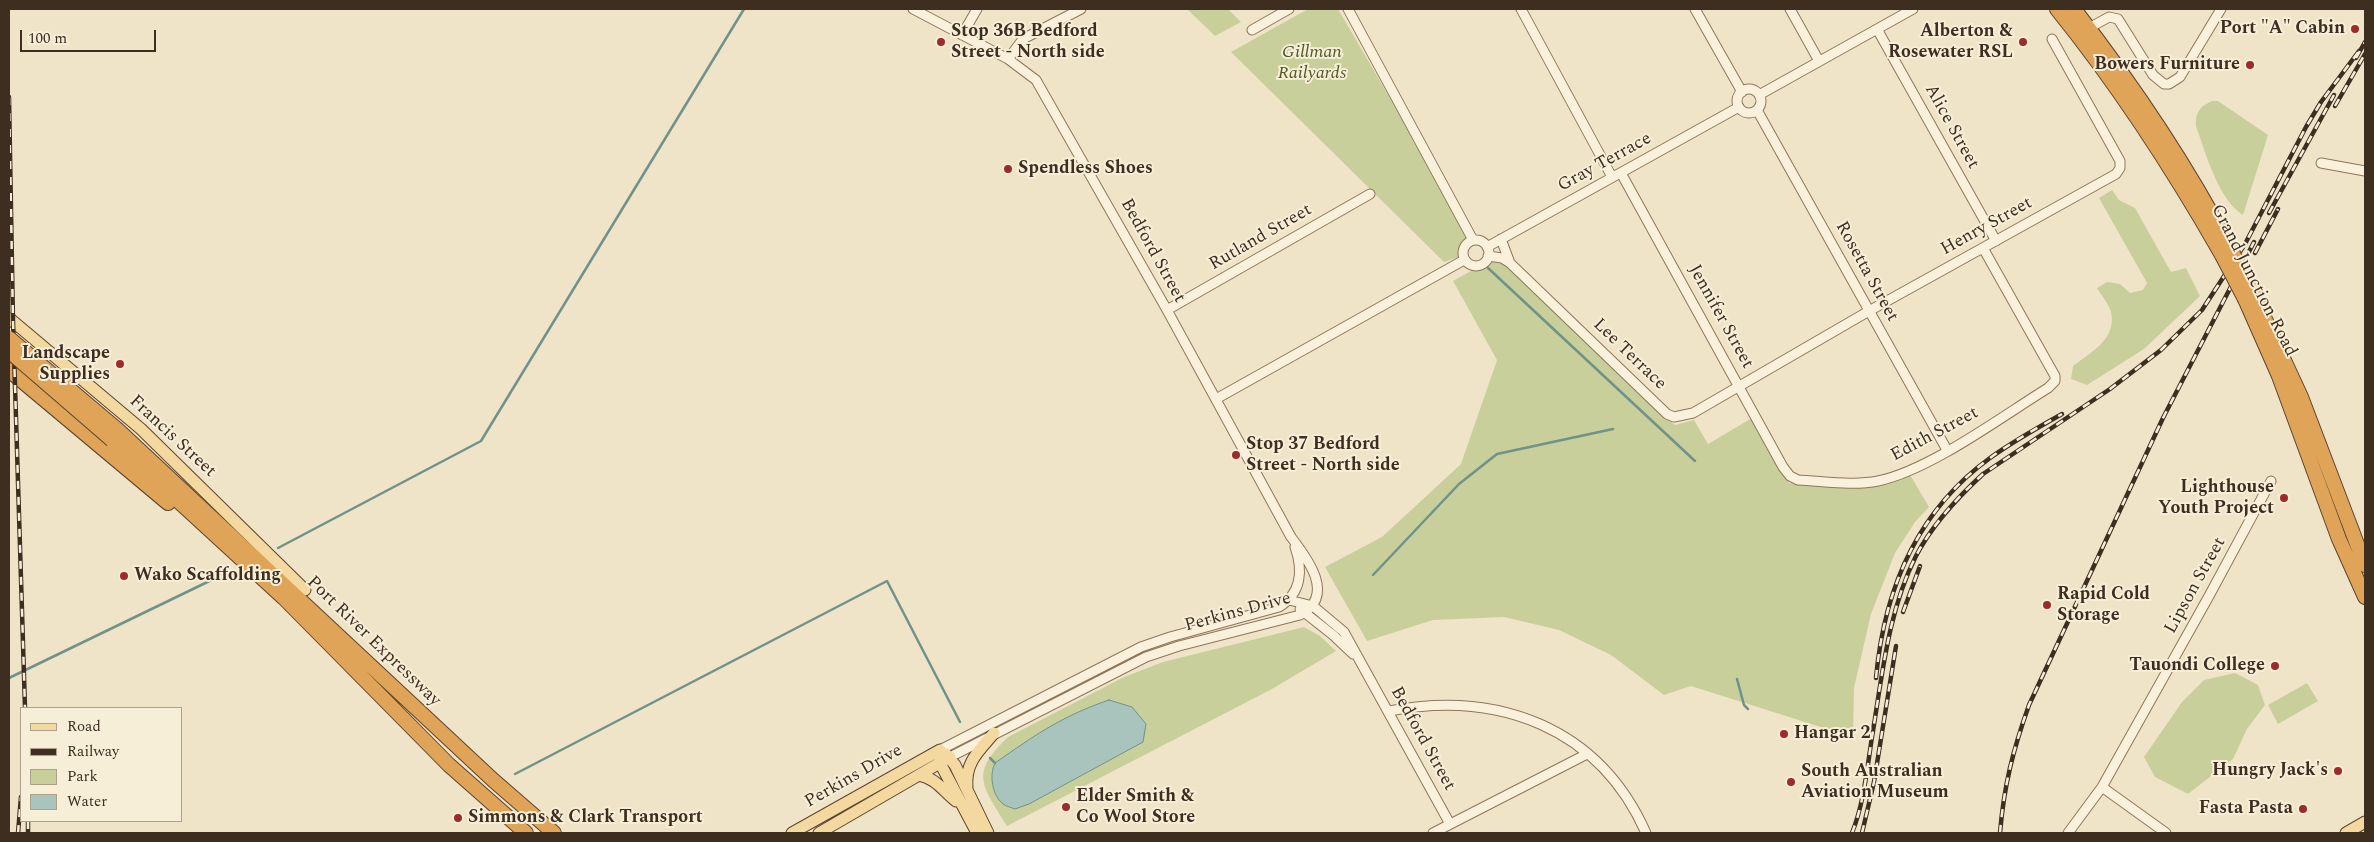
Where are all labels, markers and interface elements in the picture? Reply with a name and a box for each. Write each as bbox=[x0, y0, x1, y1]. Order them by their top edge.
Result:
place label: Port "A" Cabin bbox=[2220, 18, 2345, 40]
scale bar bbox=[22, 20, 159, 52]
place label: Stop 36B Bedford Street - North side bbox=[951, 21, 1105, 64]
place label: Alberton & Rosewater RSL bbox=[1888, 21, 2013, 64]
marker: Port "A" Cabin bbox=[2349, 23, 2361, 35]
text: 100 m bbox=[28, 27, 67, 50]
marker: Stop 36B Bedford Street - North side bbox=[935, 36, 947, 48]
marker: Alberton & Rosewater RSL bbox=[2017, 36, 2029, 48]
park label: Gillman Railyards bbox=[1278, 42, 1346, 84]
place label: Bowers Furniture bbox=[2094, 54, 2240, 76]
marker: Bowers Furniture bbox=[2244, 59, 2256, 71]
street label: Alice Street bbox=[1919, 81, 1983, 173]
street label: Gray Terrace bbox=[1554, 128, 1656, 198]
place label: Spendless Shoes bbox=[1018, 158, 1153, 180]
marker: Spendless Shoes bbox=[1002, 163, 1014, 175]
street label: Henry Street bbox=[1937, 193, 2037, 261]
street label: Bedford Street bbox=[1115, 195, 1189, 307]
street label: Rutland Street bbox=[1206, 200, 1316, 276]
street label: Grand Junction Road bbox=[2205, 201, 2301, 361]
street label: Rosetta Street bbox=[1830, 218, 1902, 326]
street label: Jennifer Street bbox=[1683, 261, 1757, 373]
street label: Lee Terrace bbox=[1588, 315, 1670, 395]
place label: Landscape Supplies bbox=[22, 343, 110, 386]
marker: Landscape Supplies bbox=[114, 358, 126, 370]
street label: Francis Street bbox=[124, 391, 220, 483]
street label: Edith Street bbox=[1888, 403, 1982, 467]
place label: Stop 37 Bedford Street - North side bbox=[1246, 434, 1400, 476]
marker: Stop 37 Bedford Street - North side bbox=[1230, 449, 1242, 461]
place label: Lighthouse Youth Project bbox=[2158, 477, 2274, 520]
marker: Lighthouse Youth Project bbox=[2278, 492, 2290, 504]
street label: Lipson Street bbox=[2161, 534, 2231, 638]
place label: Wako Scaffolding bbox=[134, 565, 281, 587]
marker: Wako Scaffolding bbox=[118, 570, 130, 582]
street label: Port River Expressway bbox=[301, 572, 445, 712]
place label: Rapid Cold Storage bbox=[2057, 584, 2150, 626]
street label: Perkins Drive bbox=[1182, 588, 1294, 638]
marker: Rapid Cold Storage bbox=[2041, 599, 2053, 611]
place label: Tauondi College bbox=[2129, 655, 2265, 677]
marker: Tauondi College bbox=[2269, 660, 2281, 672]
street label: Bedford Street bbox=[1385, 683, 1459, 795]
legend bbox=[20, 707, 182, 822]
text: Road bbox=[67, 715, 101, 738]
place label: Hangar 2 bbox=[1794, 723, 1871, 745]
marker: Hangar 2 bbox=[1778, 728, 1790, 740]
text: Railway bbox=[67, 740, 119, 763]
street label: Perkins Drive bbox=[801, 740, 907, 814]
place label: Hungry Jack's bbox=[2212, 760, 2328, 782]
place label: South Australian Aviation Museum bbox=[1801, 761, 1949, 804]
text: Park bbox=[67, 765, 98, 788]
marker: Hungry Jack's bbox=[2332, 765, 2344, 777]
marker: South Australian Aviation Museum bbox=[1785, 776, 1797, 788]
place label: Elder Smith & Co Wool Store bbox=[1076, 786, 1195, 829]
text: Water bbox=[67, 790, 107, 813]
place label: Fasta Pasta bbox=[2199, 798, 2293, 820]
marker: Elder Smith & Co Wool Store bbox=[1060, 801, 1072, 813]
marker: Fasta Pasta bbox=[2297, 803, 2309, 815]
place label: Simmons & Clark Transport bbox=[468, 807, 703, 829]
marker: Simmons & Clark Transport bbox=[452, 812, 464, 824]

